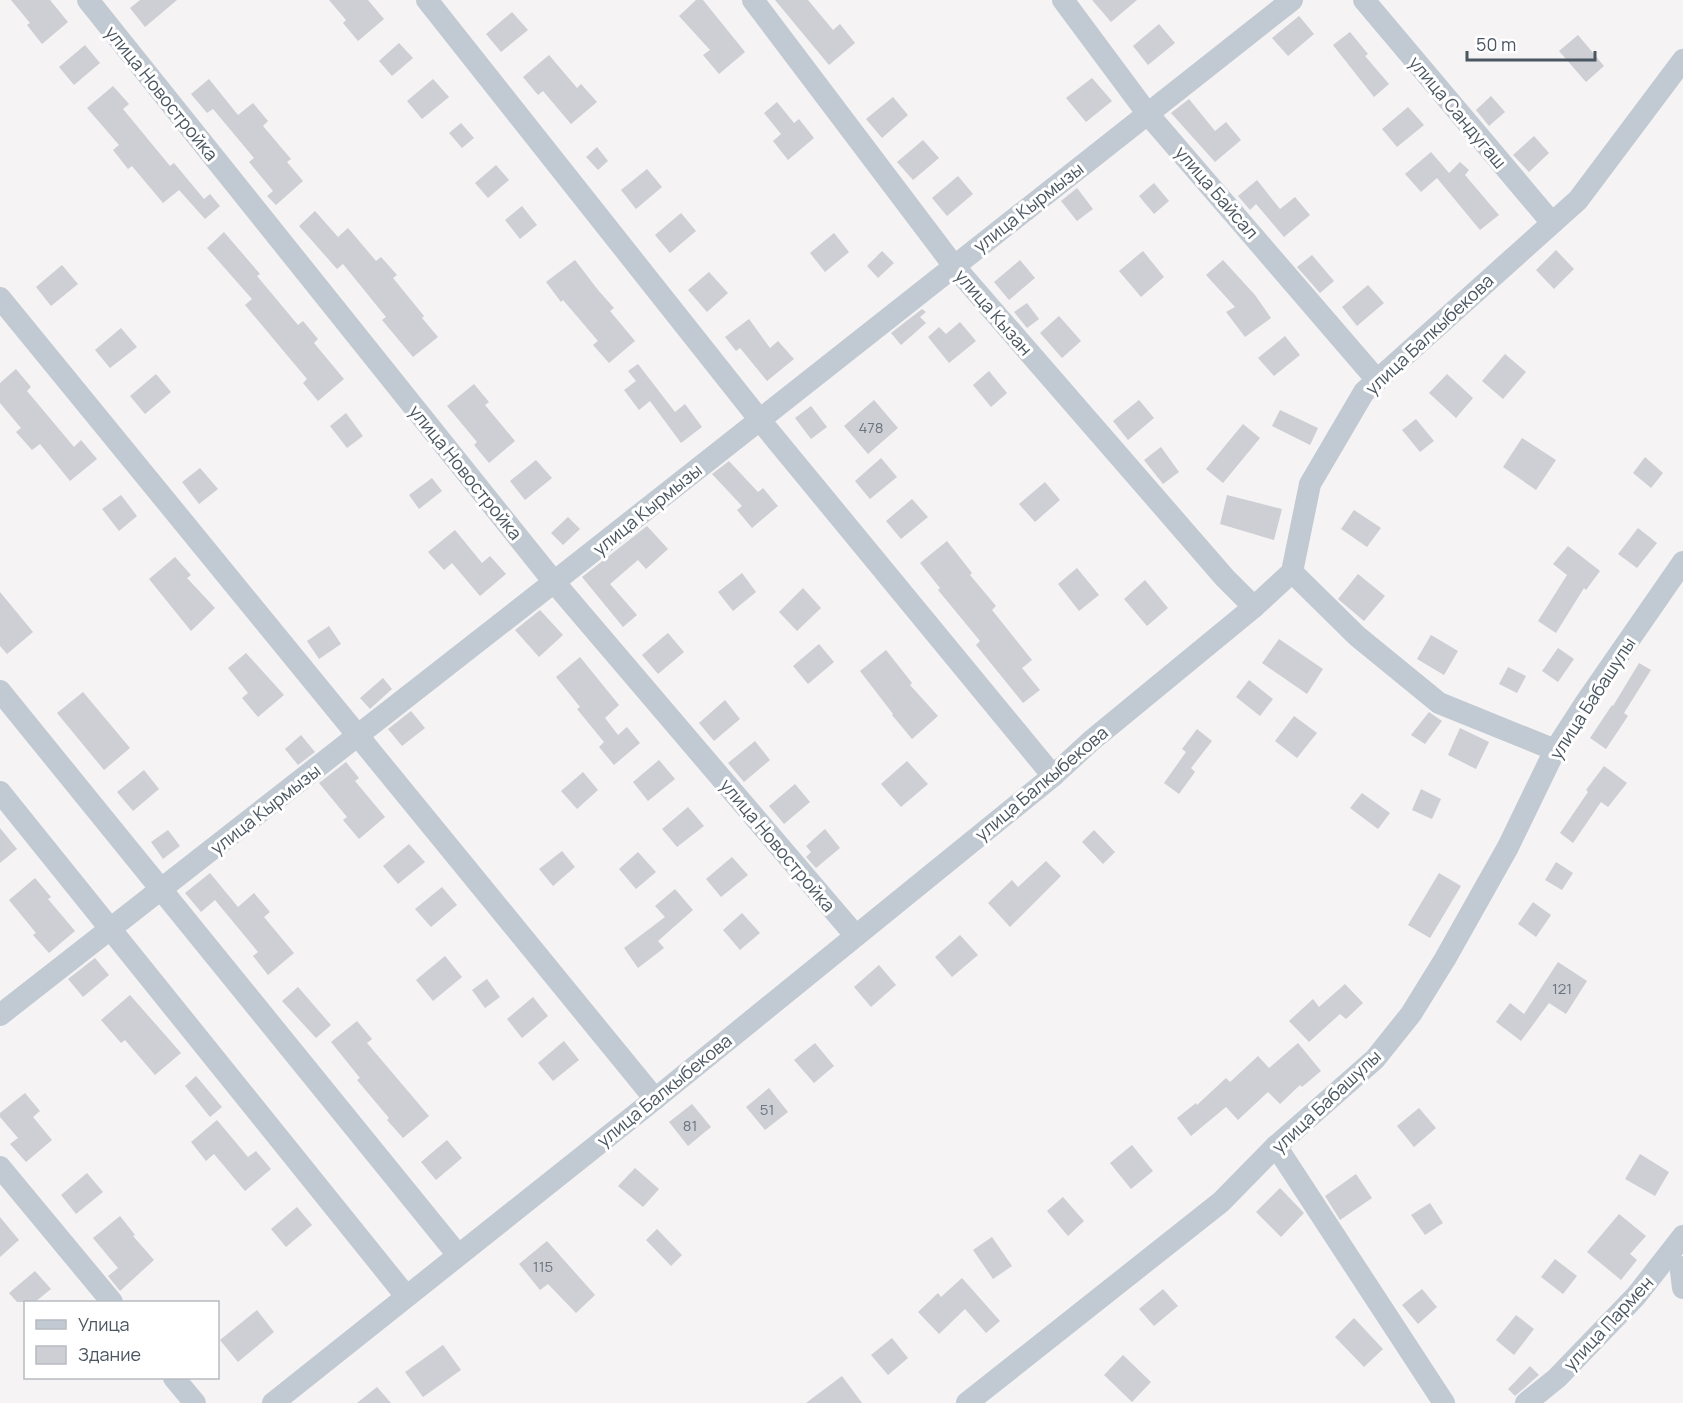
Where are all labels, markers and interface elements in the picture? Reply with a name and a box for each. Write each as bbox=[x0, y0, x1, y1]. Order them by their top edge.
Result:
street label: улица Новостройка bbox=[100, 21, 224, 165]
scale bar bbox=[1467, 24, 1594, 62]
text: 50 m bbox=[1476, 32, 1516, 56]
street label: улица Сандугаш bbox=[1404, 51, 1512, 173]
street label: улица Байсал bbox=[1170, 140, 1264, 244]
street label: улица Кырмызы bbox=[968, 156, 1088, 258]
street label: улица Кызан bbox=[950, 264, 1038, 360]
street label: улица Балкыбекова bbox=[1360, 268, 1498, 400]
street label: улица Новостройка bbox=[404, 400, 528, 544]
house number: 478 bbox=[858, 417, 884, 438]
street label: улица Кырмызы bbox=[588, 458, 706, 560]
street label: улица Бабашулы bbox=[1544, 632, 1640, 764]
street label: улица Балкыбекова bbox=[969, 720, 1113, 846]
street label: улица Кырмызы bbox=[205, 758, 325, 860]
street label: улица Новостройка bbox=[715, 773, 841, 917]
house number: 121 bbox=[1552, 978, 1572, 999]
street label: улица Балкыбекова bbox=[592, 1028, 736, 1152]
street label: улица Бабашулы bbox=[1266, 1044, 1386, 1158]
house number: 51 bbox=[760, 1099, 774, 1120]
house number: 81 bbox=[683, 1115, 697, 1136]
house number: 115 bbox=[533, 1256, 553, 1277]
street label: улица Пармен bbox=[1558, 1271, 1658, 1375]
legend bbox=[24, 1301, 219, 1379]
text: Улица bbox=[78, 1312, 130, 1336]
text: Здание bbox=[78, 1342, 141, 1366]

